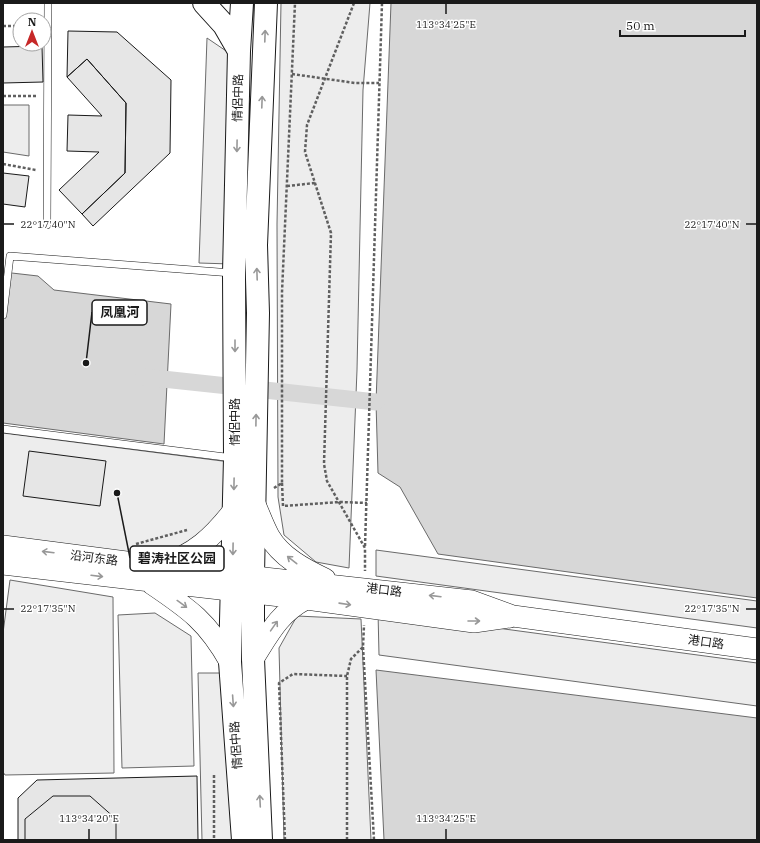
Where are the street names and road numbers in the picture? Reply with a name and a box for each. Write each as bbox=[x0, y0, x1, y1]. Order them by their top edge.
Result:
street label: 情侶中路 bbox=[230, 74, 245, 122]
street label: 情侶中路 bbox=[227, 398, 242, 446]
street label: 沿河东路 bbox=[69, 547, 119, 568]
street label: 港口路 bbox=[365, 580, 403, 599]
street label: 港口路 bbox=[687, 632, 725, 651]
street label: 情侶中路 bbox=[226, 721, 245, 770]

